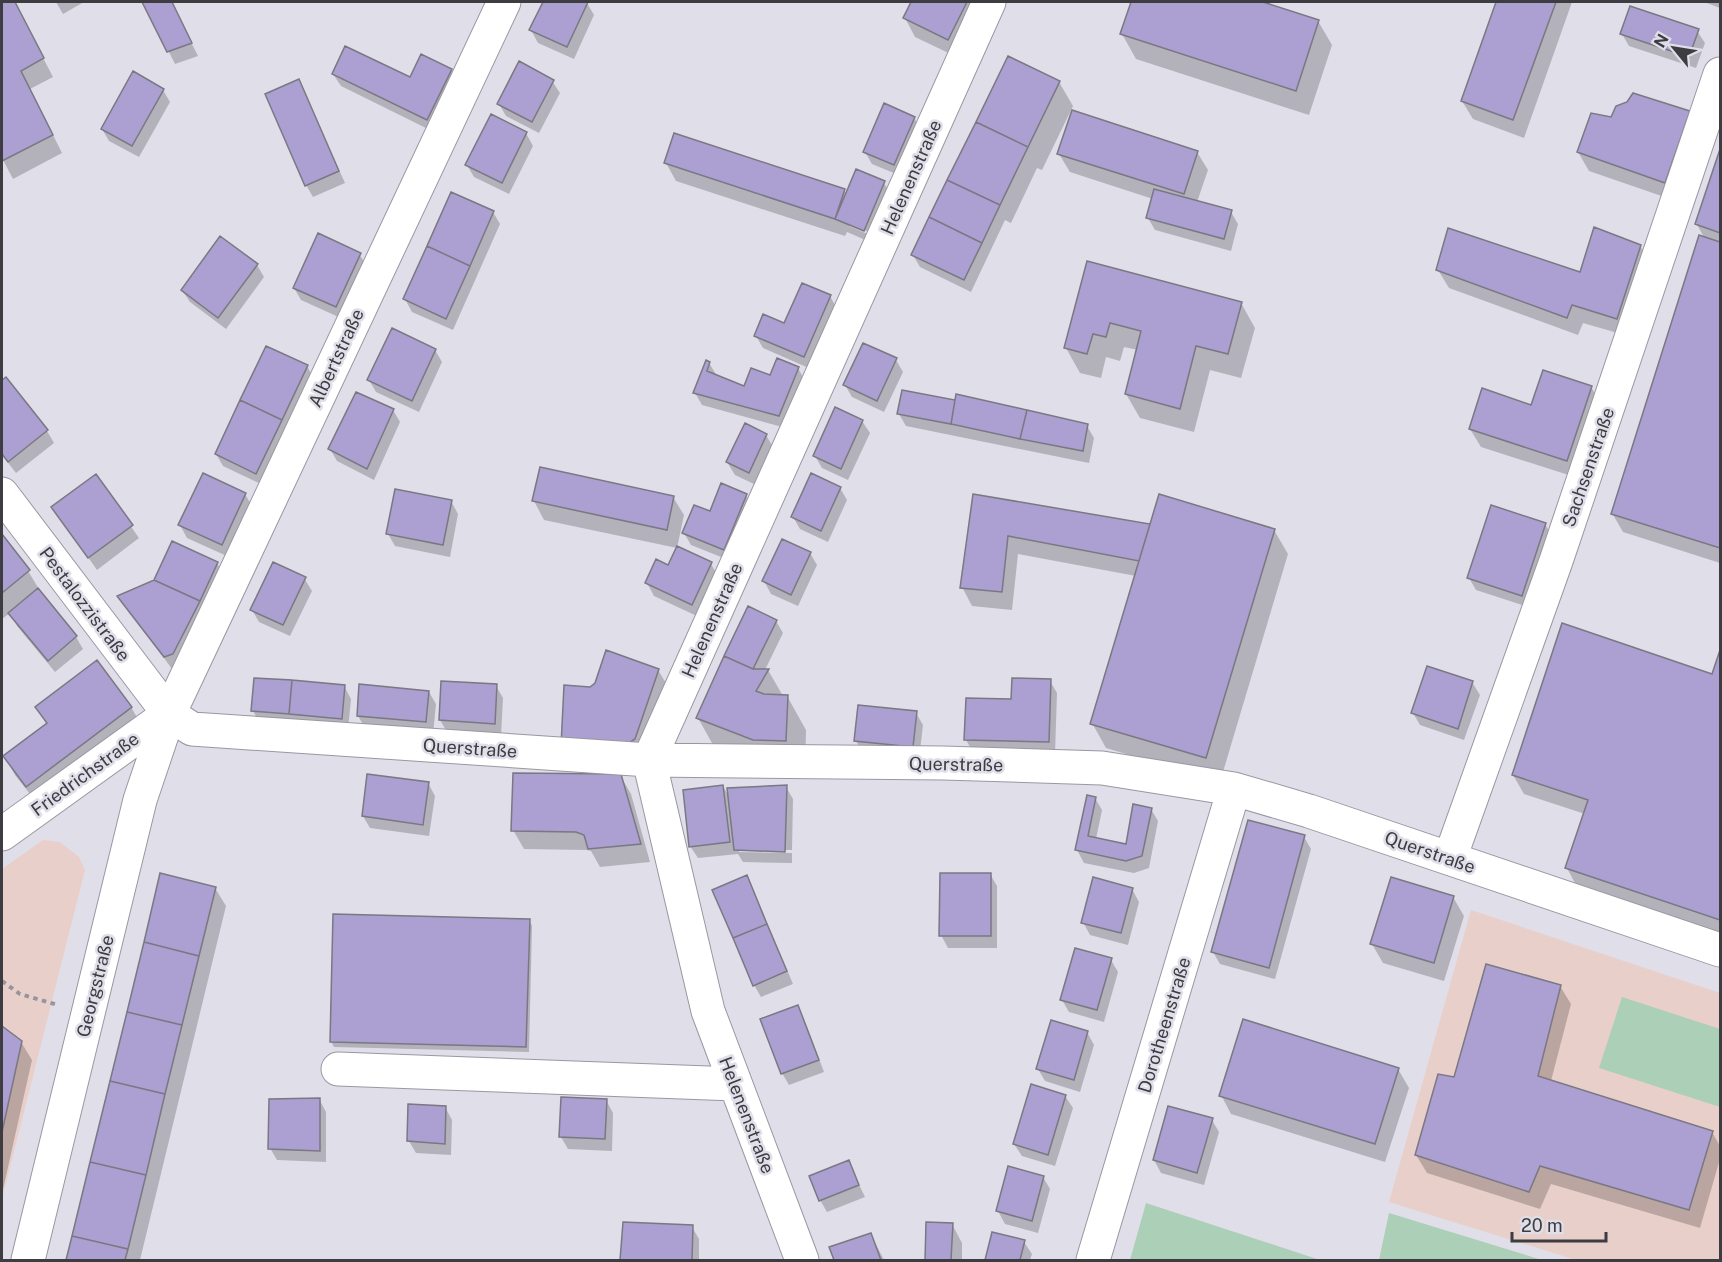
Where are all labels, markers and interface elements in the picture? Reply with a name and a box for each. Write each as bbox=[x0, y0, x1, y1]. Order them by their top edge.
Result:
north arrow bbox=[1644, 18, 1704, 78]
text: N bbox=[1650, 31, 1673, 51]
street label: Helenenstraße bbox=[876, 116, 946, 238]
street label: Albertstraße bbox=[304, 305, 368, 411]
street label: Sachsenstraße bbox=[1558, 405, 1618, 529]
street label: Pestalozzistraße bbox=[35, 543, 135, 665]
street label: Helenenstraße bbox=[677, 559, 747, 681]
street label: Friedrichstraße bbox=[27, 728, 143, 820]
street label: Querstraße bbox=[422, 734, 518, 762]
street label: Querstraße bbox=[909, 753, 1003, 775]
street label: Querstraße bbox=[1382, 827, 1478, 877]
street label: Georgstraße bbox=[72, 933, 118, 1039]
street label: Dorotheenstraße bbox=[1133, 955, 1195, 1095]
street label: Helenenstraße bbox=[715, 1054, 779, 1176]
scale bar bbox=[1512, 1205, 1606, 1243]
text: 20 m bbox=[1521, 1215, 1563, 1236]

